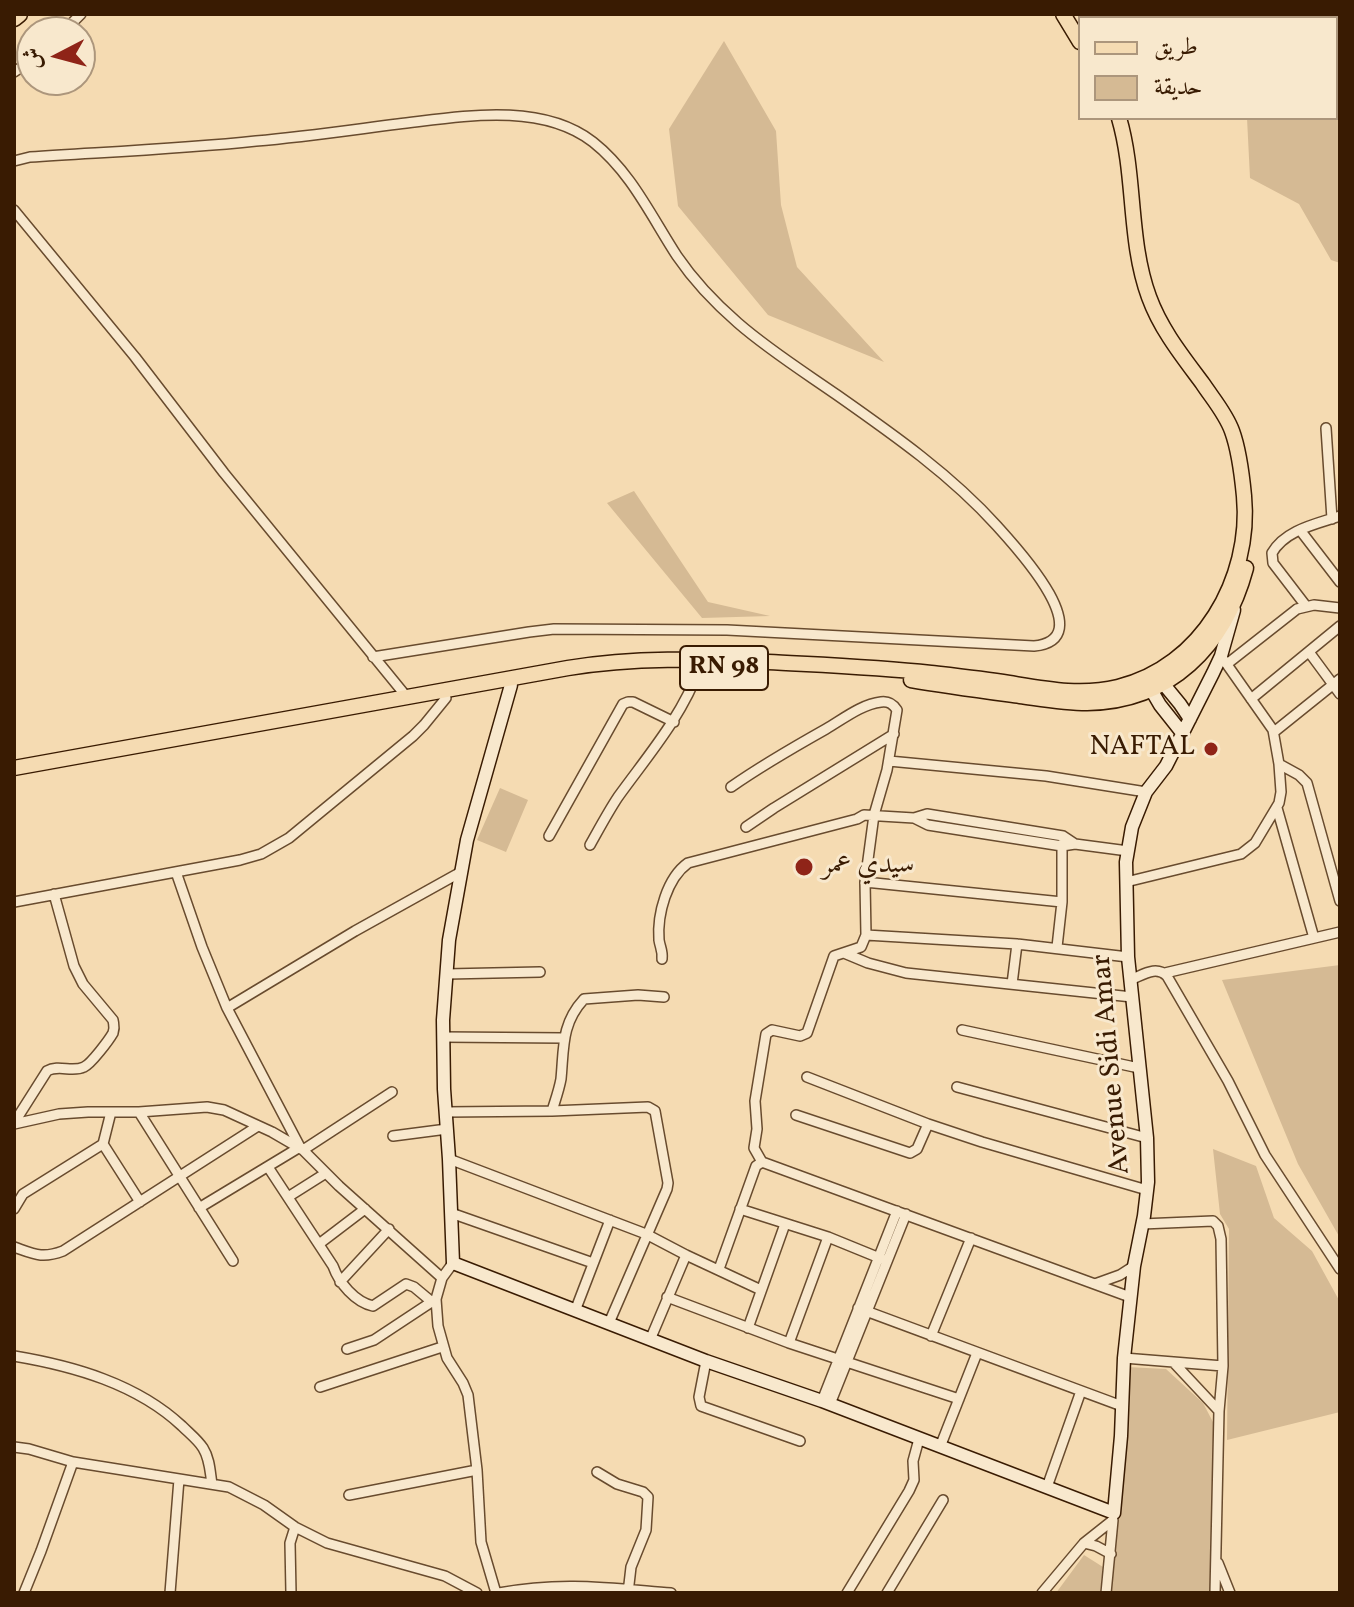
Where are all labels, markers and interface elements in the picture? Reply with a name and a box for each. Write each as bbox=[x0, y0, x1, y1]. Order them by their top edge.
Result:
north arrow bbox=[16, 16, 96, 96]
legend bbox=[1078, 16, 1338, 120]
text: طريق bbox=[1154, 31, 1198, 65]
text: ش bbox=[17, 46, 50, 71]
text: حديقة bbox=[1154, 71, 1203, 105]
road number: RN 98 bbox=[680, 646, 768, 690]
place label: NAFTAL bbox=[1090, 732, 1195, 766]
marker: NAFTAL bbox=[1202, 740, 1220, 758]
place label: سيدي عمر bbox=[822, 850, 914, 884]
marker: سيدي عمر bbox=[793, 856, 815, 878]
street label: Avenue Sidi Amar bbox=[1087, 952, 1139, 1176]

